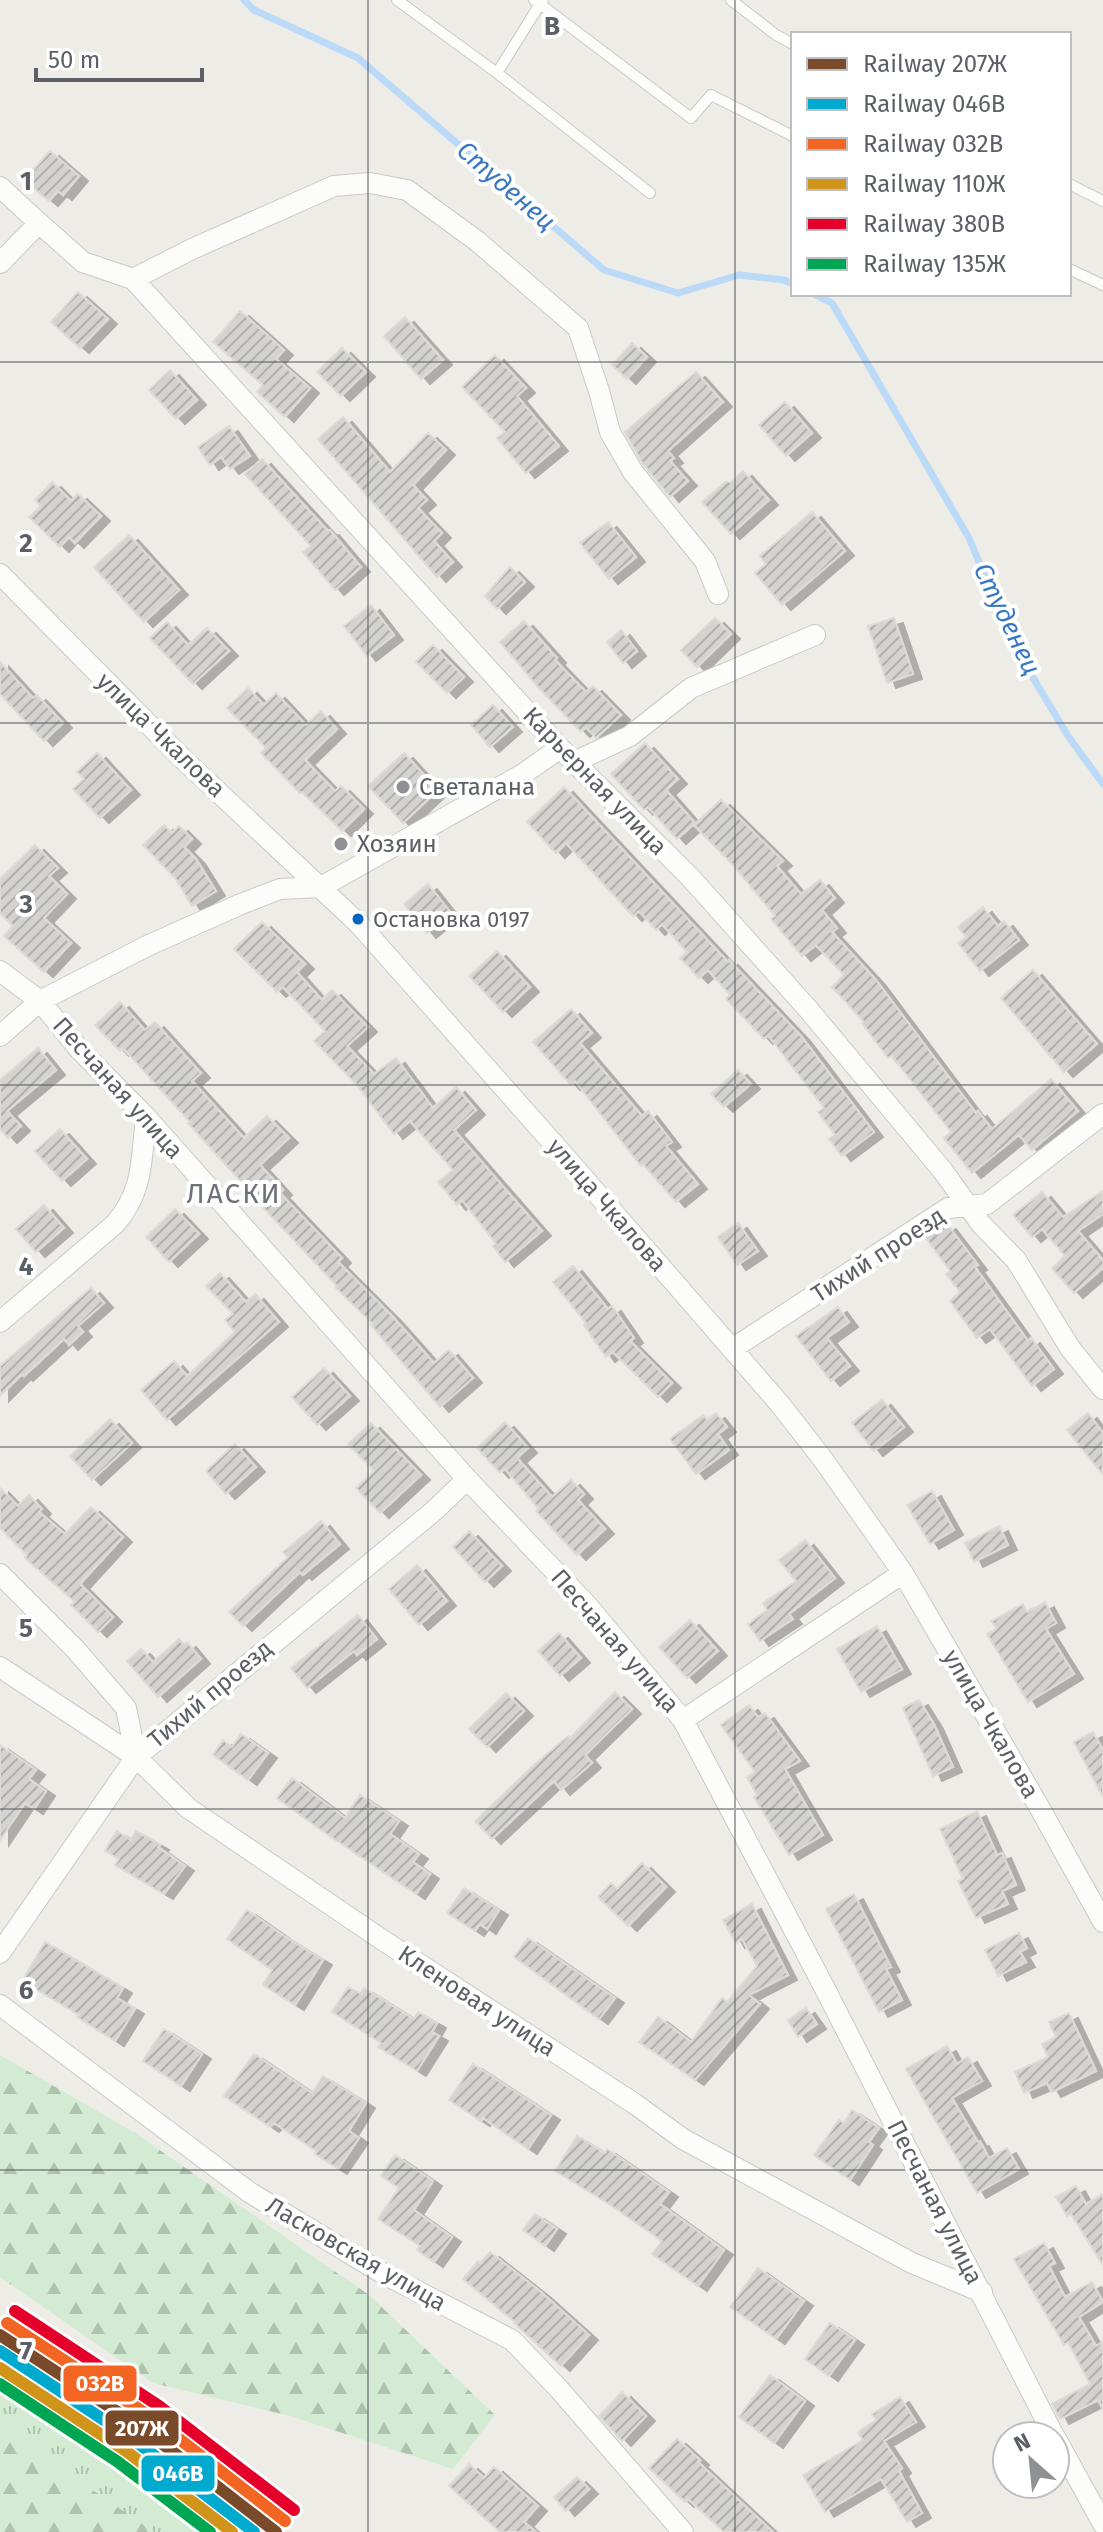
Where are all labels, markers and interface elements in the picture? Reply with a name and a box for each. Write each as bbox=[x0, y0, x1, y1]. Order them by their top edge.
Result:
text: B bbox=[544, 11, 560, 42]
scale bar bbox=[36, 32, 202, 82]
legend bbox=[791, 32, 1071, 296]
text: 50 m bbox=[48, 46, 100, 74]
text: Railway 207Ж bbox=[863, 50, 1007, 78]
text: Railway 046В bbox=[863, 90, 1005, 118]
text: Railway 032В bbox=[863, 130, 1003, 158]
water label: Студенец bbox=[450, 135, 562, 237]
text: 1 bbox=[20, 166, 32, 197]
text: Railway 110Ж bbox=[863, 170, 1006, 198]
text: Railway 380В bbox=[863, 210, 1005, 238]
text: Railway 135Ж bbox=[863, 250, 1006, 278]
text: 2 bbox=[19, 528, 33, 559]
water label: Студенец bbox=[967, 558, 1047, 680]
street label: улица Чкалова bbox=[91, 667, 231, 803]
street label: Карьерная улица bbox=[517, 701, 673, 861]
place label: Светалана bbox=[419, 773, 535, 801]
marker: Светалана bbox=[394, 778, 412, 796]
place label: Хозяин bbox=[357, 830, 437, 858]
marker: Хозяин bbox=[332, 835, 350, 853]
text: 3 bbox=[18, 889, 33, 920]
place label: Остановка 0197 bbox=[373, 906, 529, 933]
marker: Остановка 0197 bbox=[350, 911, 366, 927]
street label: Песчаная улица bbox=[47, 1011, 189, 1165]
street label: улица Чкалова bbox=[542, 1133, 672, 1277]
district label: ЛАСКИ bbox=[186, 1177, 282, 1210]
street label: Тихий проезд bbox=[806, 1202, 950, 1308]
text: 4 bbox=[19, 1251, 34, 1282]
street label: Песчаная улица bbox=[545, 1564, 685, 1718]
text: 5 bbox=[19, 1613, 33, 1644]
street label: Тихий проезд bbox=[142, 1634, 278, 1754]
street label: улица Чкалова bbox=[937, 1645, 1045, 1803]
street label: Кленовая улица bbox=[393, 1940, 561, 2062]
text: 6 bbox=[19, 1975, 34, 2006]
street label: Песчаная улица bbox=[882, 2115, 988, 2289]
street label: Ласковская улица bbox=[261, 2191, 451, 2317]
text: 7 bbox=[20, 2336, 32, 2367]
line badge: 032В bbox=[62, 2364, 138, 2403]
text: 032В bbox=[76, 2370, 124, 2397]
line badge: 207Ж bbox=[104, 2409, 180, 2447]
text: 207Ж bbox=[115, 2415, 170, 2442]
north arrow bbox=[991, 2420, 1071, 2500]
text: N bbox=[1010, 2427, 1035, 2458]
line badge: 046В bbox=[140, 2454, 216, 2493]
text: 046В bbox=[152, 2460, 204, 2487]

